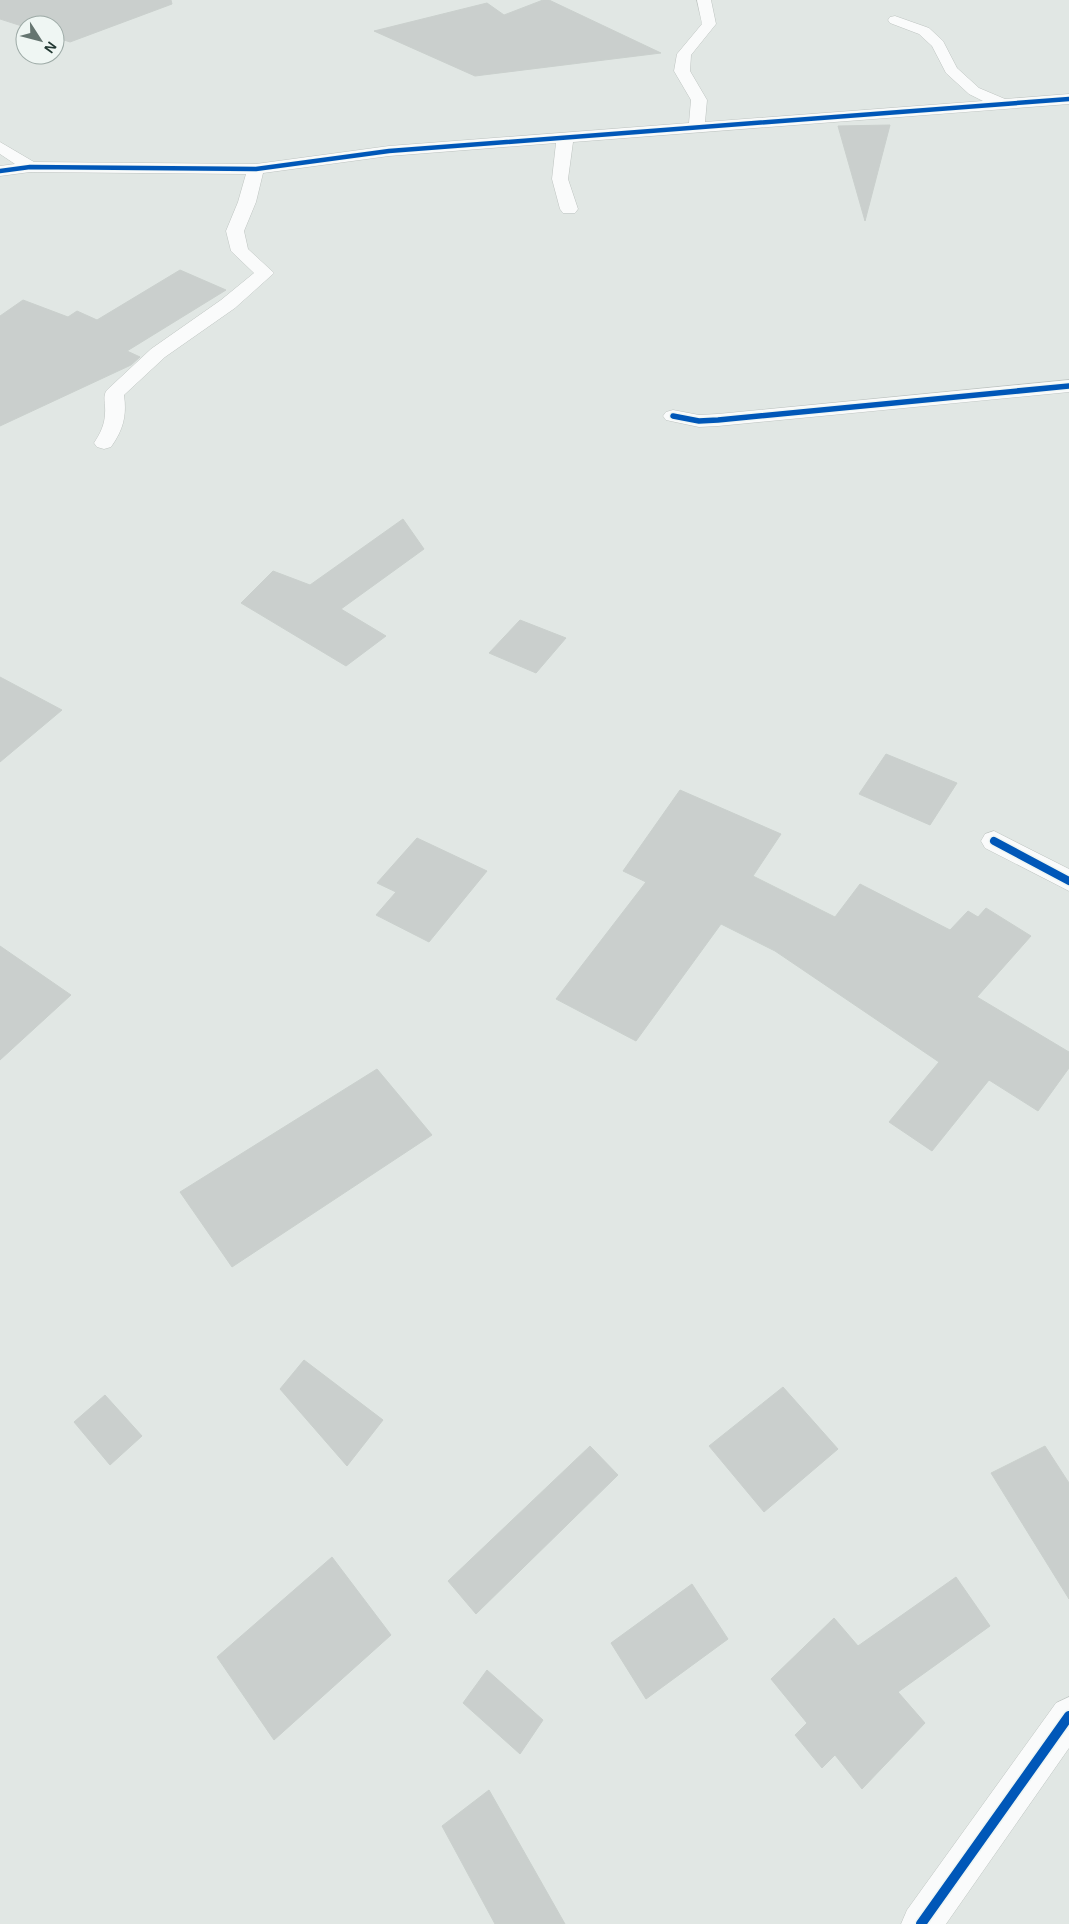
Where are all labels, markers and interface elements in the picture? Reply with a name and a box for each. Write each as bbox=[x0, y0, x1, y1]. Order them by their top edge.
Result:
north arrow bbox=[15, 15, 65, 65]
text: N bbox=[41, 39, 60, 56]

